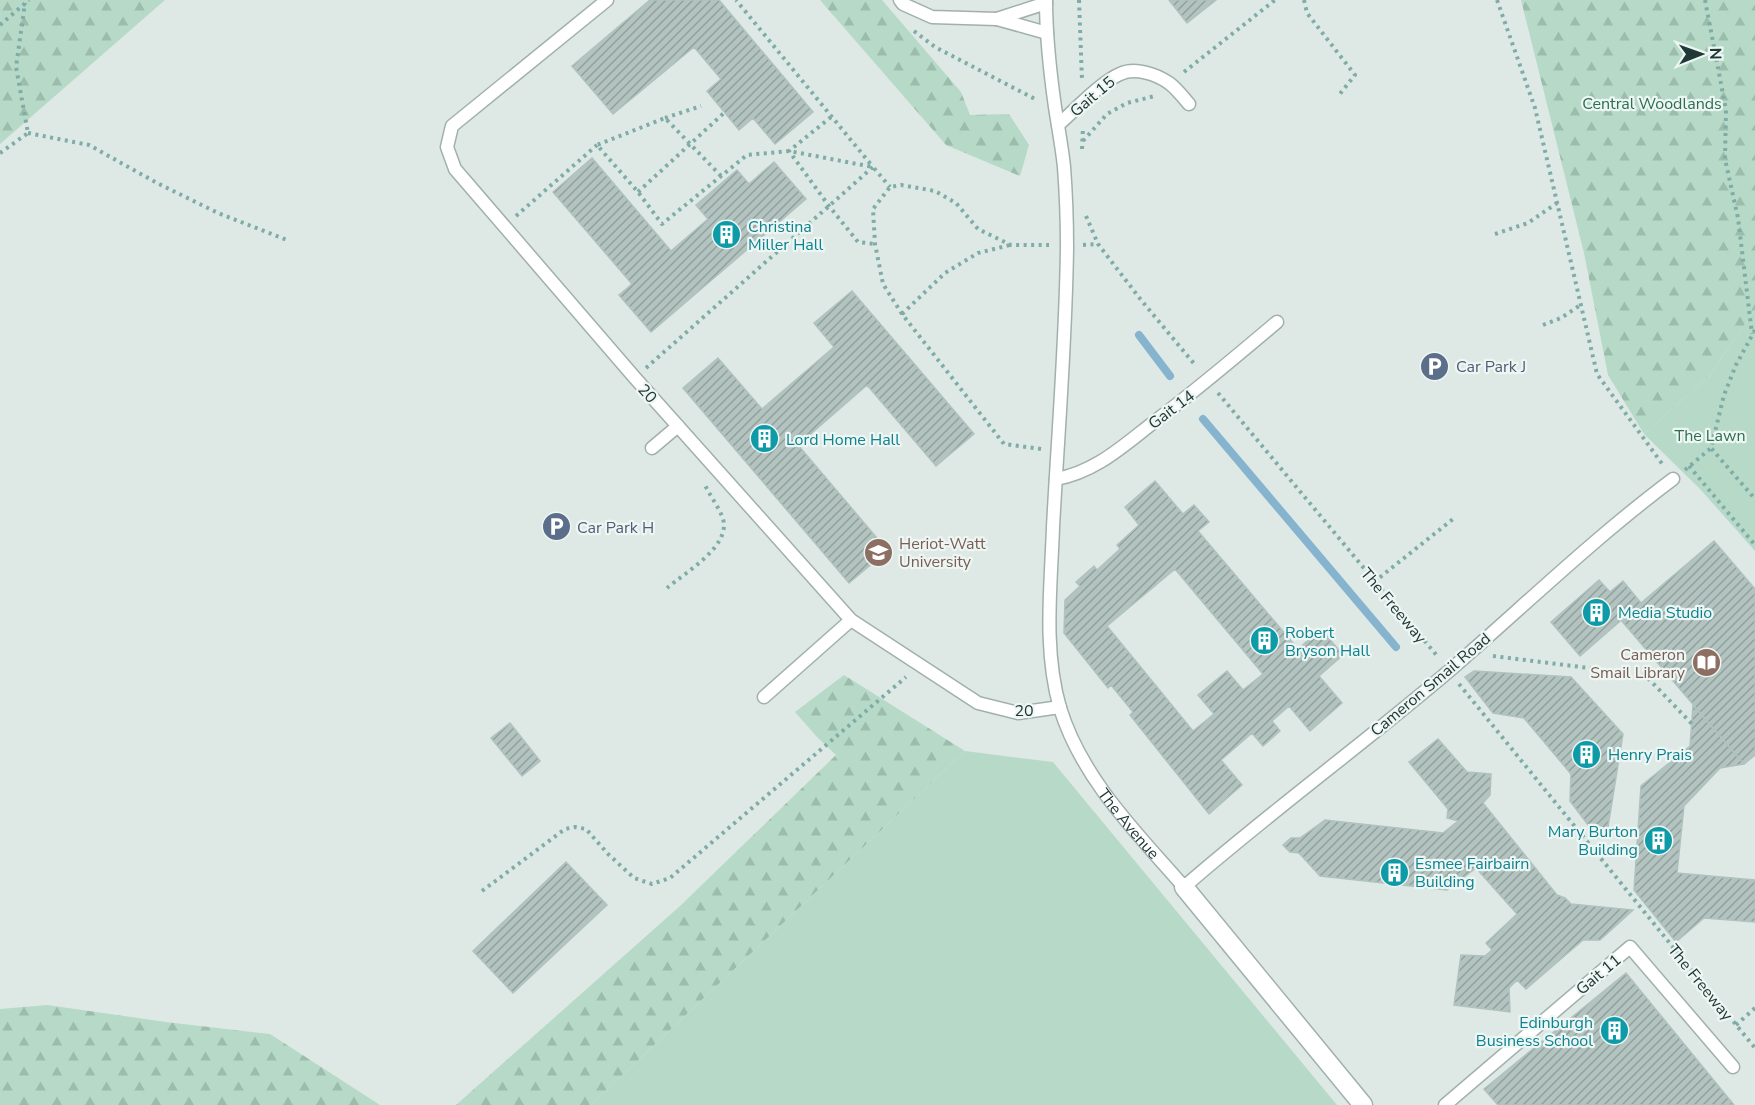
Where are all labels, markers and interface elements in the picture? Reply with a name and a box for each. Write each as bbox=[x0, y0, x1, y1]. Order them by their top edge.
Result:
north arrow bbox=[1671, 24, 1731, 84]
text: N bbox=[1704, 48, 1726, 60]
street label: Gait 15 bbox=[1065, 71, 1120, 122]
park label: Central Woodlands bbox=[1582, 93, 1722, 115]
place label: Christina Miller Hall bbox=[748, 216, 824, 256]
building icon: Christina Miller Hall bbox=[711, 219, 743, 251]
parking icon: Car Park J bbox=[1419, 350, 1451, 382]
place label: Car Park J bbox=[1456, 356, 1526, 378]
street label: 20 bbox=[633, 379, 662, 408]
street label: Gait 14 bbox=[1144, 385, 1200, 434]
building icon: Lord Home Hall bbox=[749, 423, 781, 455]
park label: The Lawn bbox=[1675, 425, 1745, 447]
place label: Lord Home Hall bbox=[786, 429, 900, 451]
parking icon: Car Park H bbox=[540, 511, 572, 543]
place label: Car Park H bbox=[577, 517, 654, 539]
place label: Heriot-Watt University bbox=[899, 533, 986, 573]
school or university icon: Heriot-Watt University bbox=[862, 536, 894, 568]
street label: The Freeway bbox=[1355, 563, 1432, 649]
building icon: Media Studio bbox=[1581, 596, 1613, 628]
place label: Media Studio bbox=[1618, 602, 1712, 624]
place label: Robert Bryson Hall bbox=[1285, 622, 1370, 662]
building icon: Robert Bryson Hall bbox=[1248, 625, 1280, 657]
street label: Cameron Smail Road bbox=[1366, 628, 1495, 742]
place label: Cameron Smail Library bbox=[1590, 644, 1686, 684]
library icon: Cameron Smail Library bbox=[1690, 647, 1722, 679]
street label: 20 bbox=[1014, 700, 1034, 722]
building icon: Henry Prais bbox=[1571, 738, 1603, 770]
place label: Henry Prais bbox=[1608, 744, 1692, 766]
street label: The Avenue bbox=[1092, 784, 1164, 864]
place label: Mary Burton Building bbox=[1548, 821, 1638, 861]
building icon: Mary Burton Building bbox=[1643, 824, 1675, 856]
place label: Esmee Fairbairn Building bbox=[1415, 853, 1529, 893]
building icon: Esmee Fairbairn Building bbox=[1378, 856, 1410, 888]
street label: The Freeway bbox=[1663, 940, 1738, 1026]
street label: Gait 11 bbox=[1571, 949, 1626, 1000]
place label: Edinburgh Business School bbox=[1476, 1012, 1593, 1052]
building icon: Edinburgh Business School bbox=[1598, 1015, 1630, 1047]

